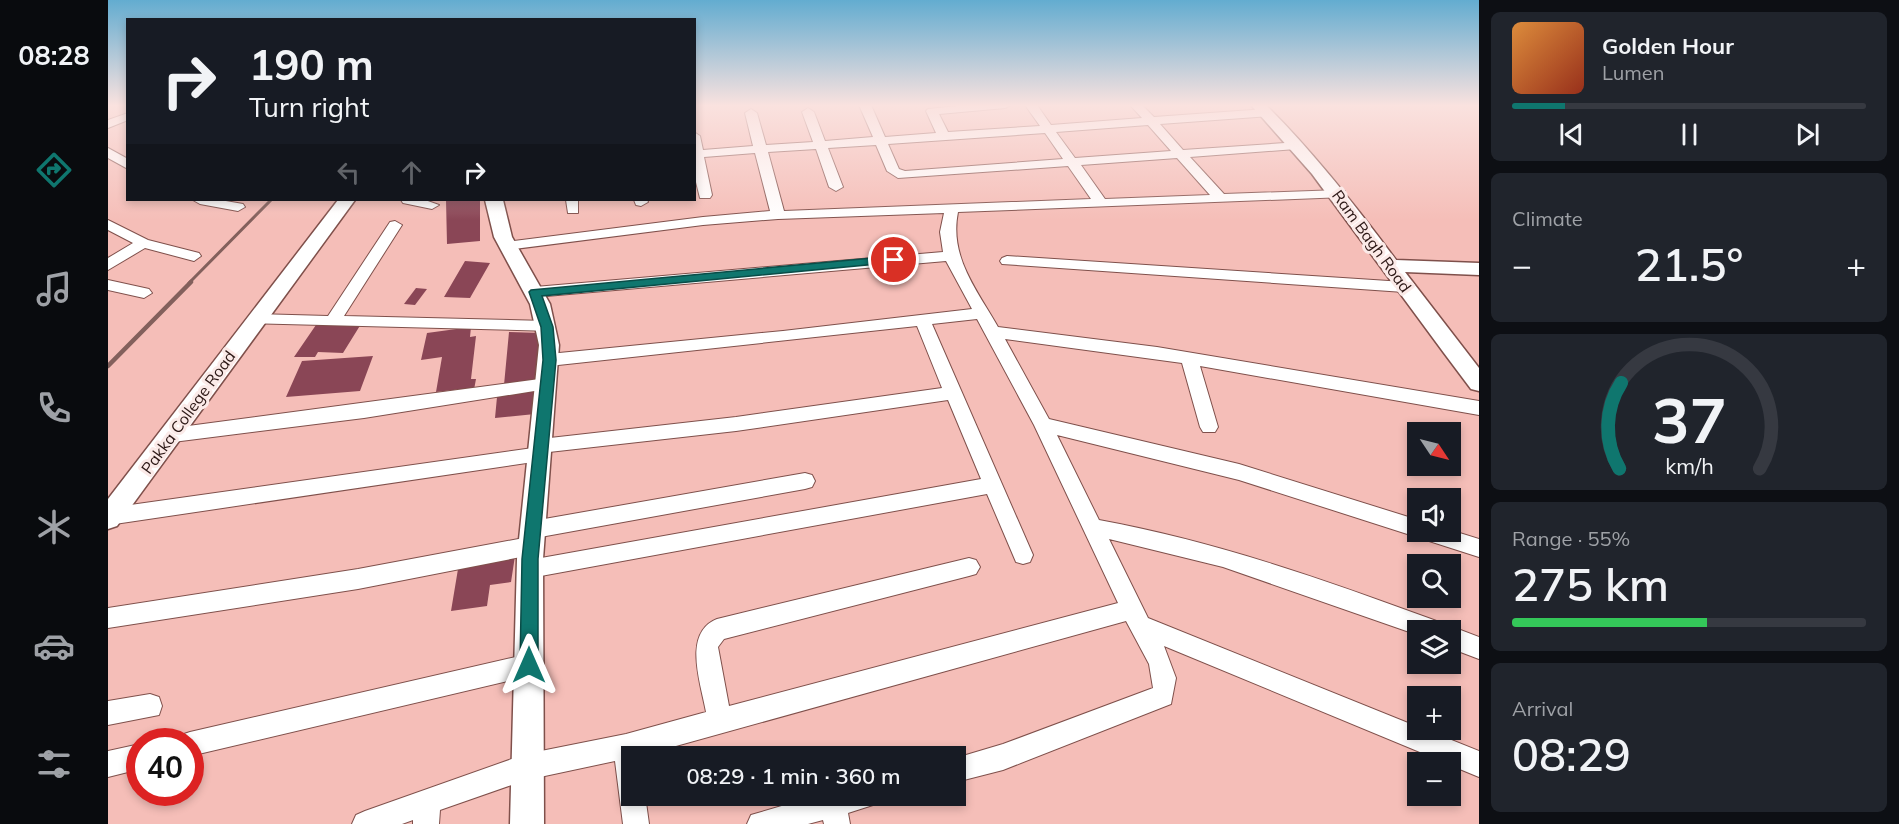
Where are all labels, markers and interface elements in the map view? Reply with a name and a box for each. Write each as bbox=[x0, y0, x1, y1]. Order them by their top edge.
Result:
text: Golden Hour bbox=[1602, 32, 1734, 60]
text: 08:28 bbox=[18, 38, 90, 72]
text: 190 m bbox=[249, 38, 374, 91]
icon: right bbox=[150, 42, 228, 120]
text: Lumen bbox=[1602, 60, 1664, 85]
text: Turn right bbox=[249, 90, 369, 124]
icon: previous bbox=[1555, 118, 1588, 151]
icon: pause bbox=[1673, 118, 1706, 151]
icon: next bbox=[1791, 118, 1824, 151]
icon: directions bbox=[33, 149, 75, 191]
icon: left bbox=[332, 156, 365, 189]
icon: ahead bbox=[395, 156, 428, 189]
icon: right bbox=[458, 156, 491, 189]
street label: Ram Bagh Road bbox=[1328, 186, 1416, 296]
text: Climate bbox=[1512, 206, 1583, 231]
pin bbox=[868, 234, 919, 285]
text: 21.5° bbox=[1635, 236, 1743, 292]
icon: arrive bbox=[877, 243, 910, 276]
text: − bbox=[1512, 244, 1532, 285]
text: + bbox=[1846, 244, 1866, 285]
icon: music bbox=[33, 268, 75, 310]
street label: Pakka College Road bbox=[137, 346, 239, 478]
text: 37 bbox=[1652, 380, 1726, 459]
icon: phone bbox=[33, 387, 75, 429]
north arrow bbox=[1407, 422, 1461, 476]
map controls bbox=[1407, 422, 1461, 806]
text: km/h bbox=[1665, 452, 1713, 479]
button: sound bbox=[1407, 488, 1461, 542]
icon: climate bbox=[33, 506, 75, 548]
text: Range · 55% bbox=[1512, 526, 1630, 551]
button: search bbox=[1407, 554, 1461, 608]
text: 275 km bbox=[1512, 556, 1669, 612]
button: layers bbox=[1407, 620, 1461, 674]
icon: car bbox=[33, 625, 75, 667]
position arrow bbox=[497, 633, 561, 697]
button: + bbox=[1407, 686, 1461, 740]
text: Arrival bbox=[1512, 696, 1573, 721]
text: 08:29 bbox=[1512, 726, 1631, 782]
speed limit sign: 40 bbox=[126, 728, 204, 806]
icon: filters bbox=[33, 743, 75, 785]
button: − bbox=[1407, 752, 1461, 806]
text: 08:29 · 1 min · 360 m bbox=[686, 762, 901, 790]

